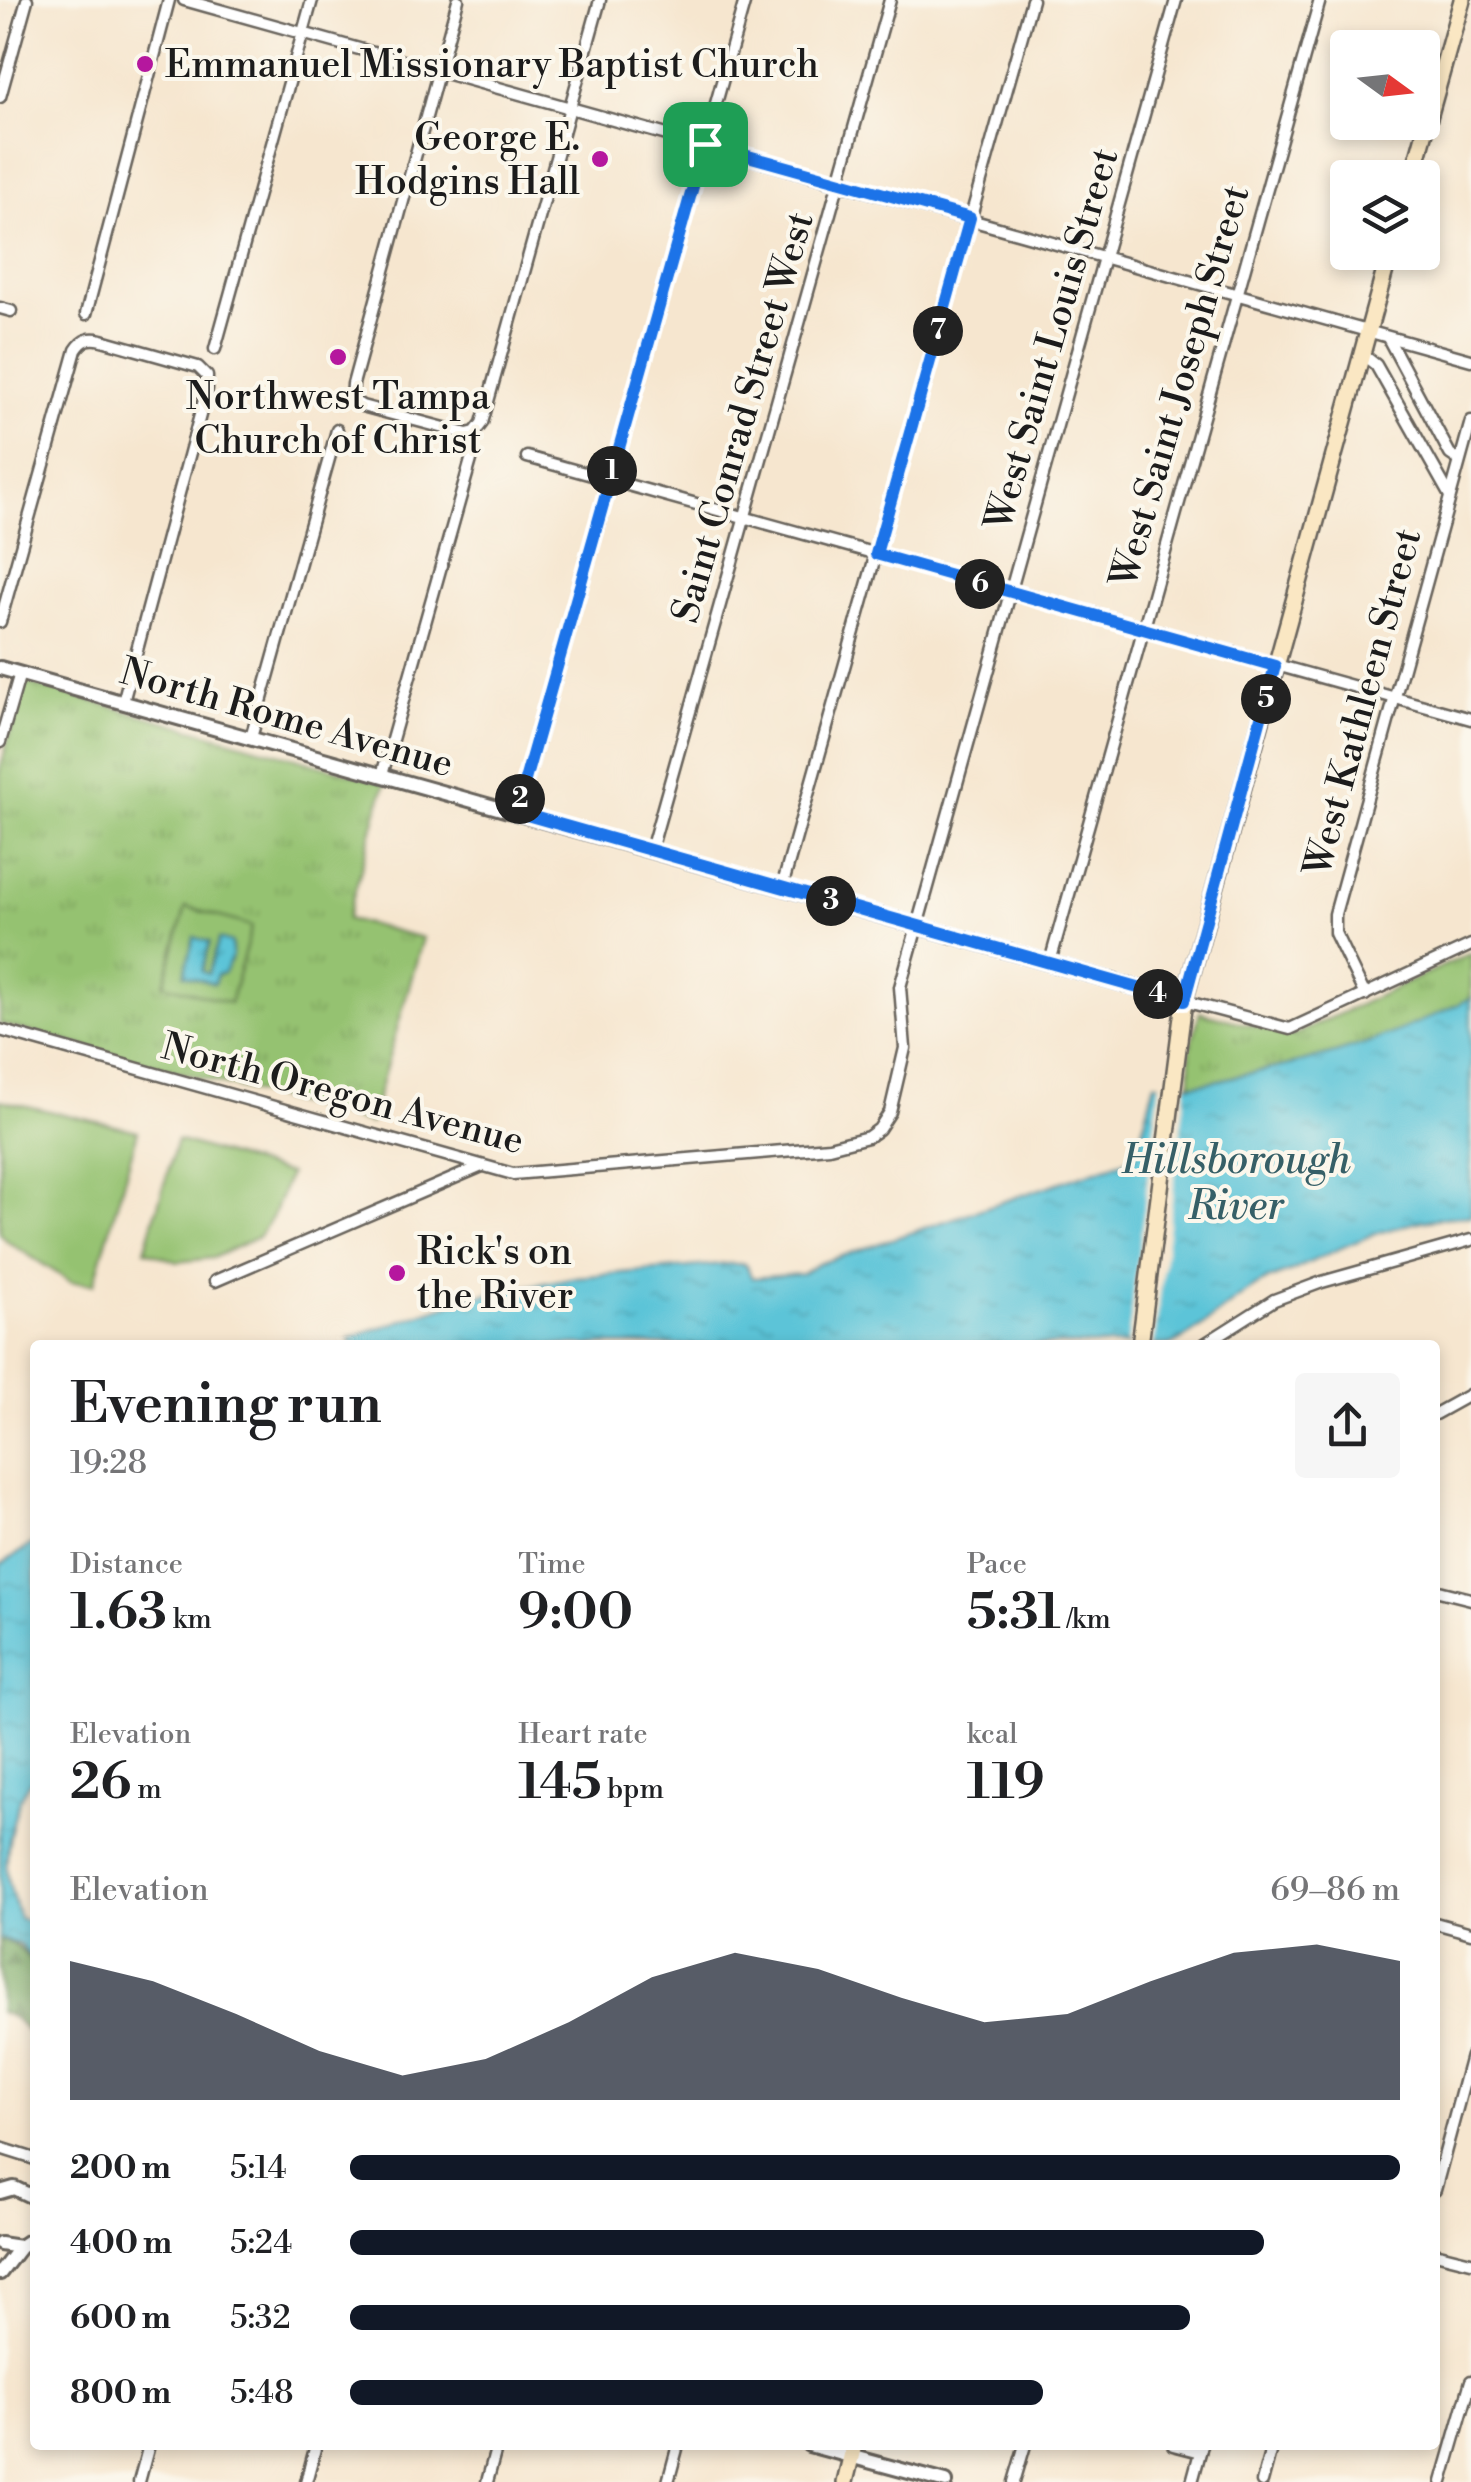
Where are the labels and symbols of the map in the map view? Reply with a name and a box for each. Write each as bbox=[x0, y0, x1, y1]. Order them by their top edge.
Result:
north arrow bbox=[1330, 30, 1440, 140]
place label: Emmanuel Missionary Baptist Church bbox=[165, 42, 819, 89]
marker: Emmanuel Missionary Baptist Church bbox=[134, 53, 156, 75]
pin bbox=[663, 102, 748, 187]
place label: George E. Hodgins Hall bbox=[355, 115, 580, 206]
street label: West Saint Louis Street bbox=[975, 143, 1130, 537]
marker: George E. Hodgins Hall bbox=[589, 148, 611, 170]
street label: West Saint Joseph Street bbox=[1100, 180, 1260, 594]
street label: Saint Conrad Street West bbox=[662, 207, 825, 628]
pin: 7 bbox=[913, 306, 963, 356]
marker: Northwest Tampa Church of Christ bbox=[327, 346, 349, 368]
place label: Northwest Tampa Church of Christ bbox=[186, 374, 491, 465]
pin: 1 bbox=[587, 446, 637, 496]
street label: West Kathleen Street bbox=[1294, 524, 1432, 882]
pin: 6 bbox=[955, 559, 1005, 609]
street label: North Rome Avenue bbox=[115, 648, 458, 788]
pin: 5 bbox=[1241, 674, 1291, 724]
pin: 2 bbox=[495, 774, 545, 824]
pin: 3 bbox=[806, 876, 856, 926]
pin: 4 bbox=[1133, 969, 1183, 1019]
street label: North Oregon Avenue bbox=[156, 1024, 529, 1165]
water label: Hillsborough River bbox=[1121, 1136, 1351, 1232]
place label: Rick's on the River bbox=[417, 1229, 573, 1320]
marker: Rick's on the River bbox=[386, 1262, 408, 1284]

